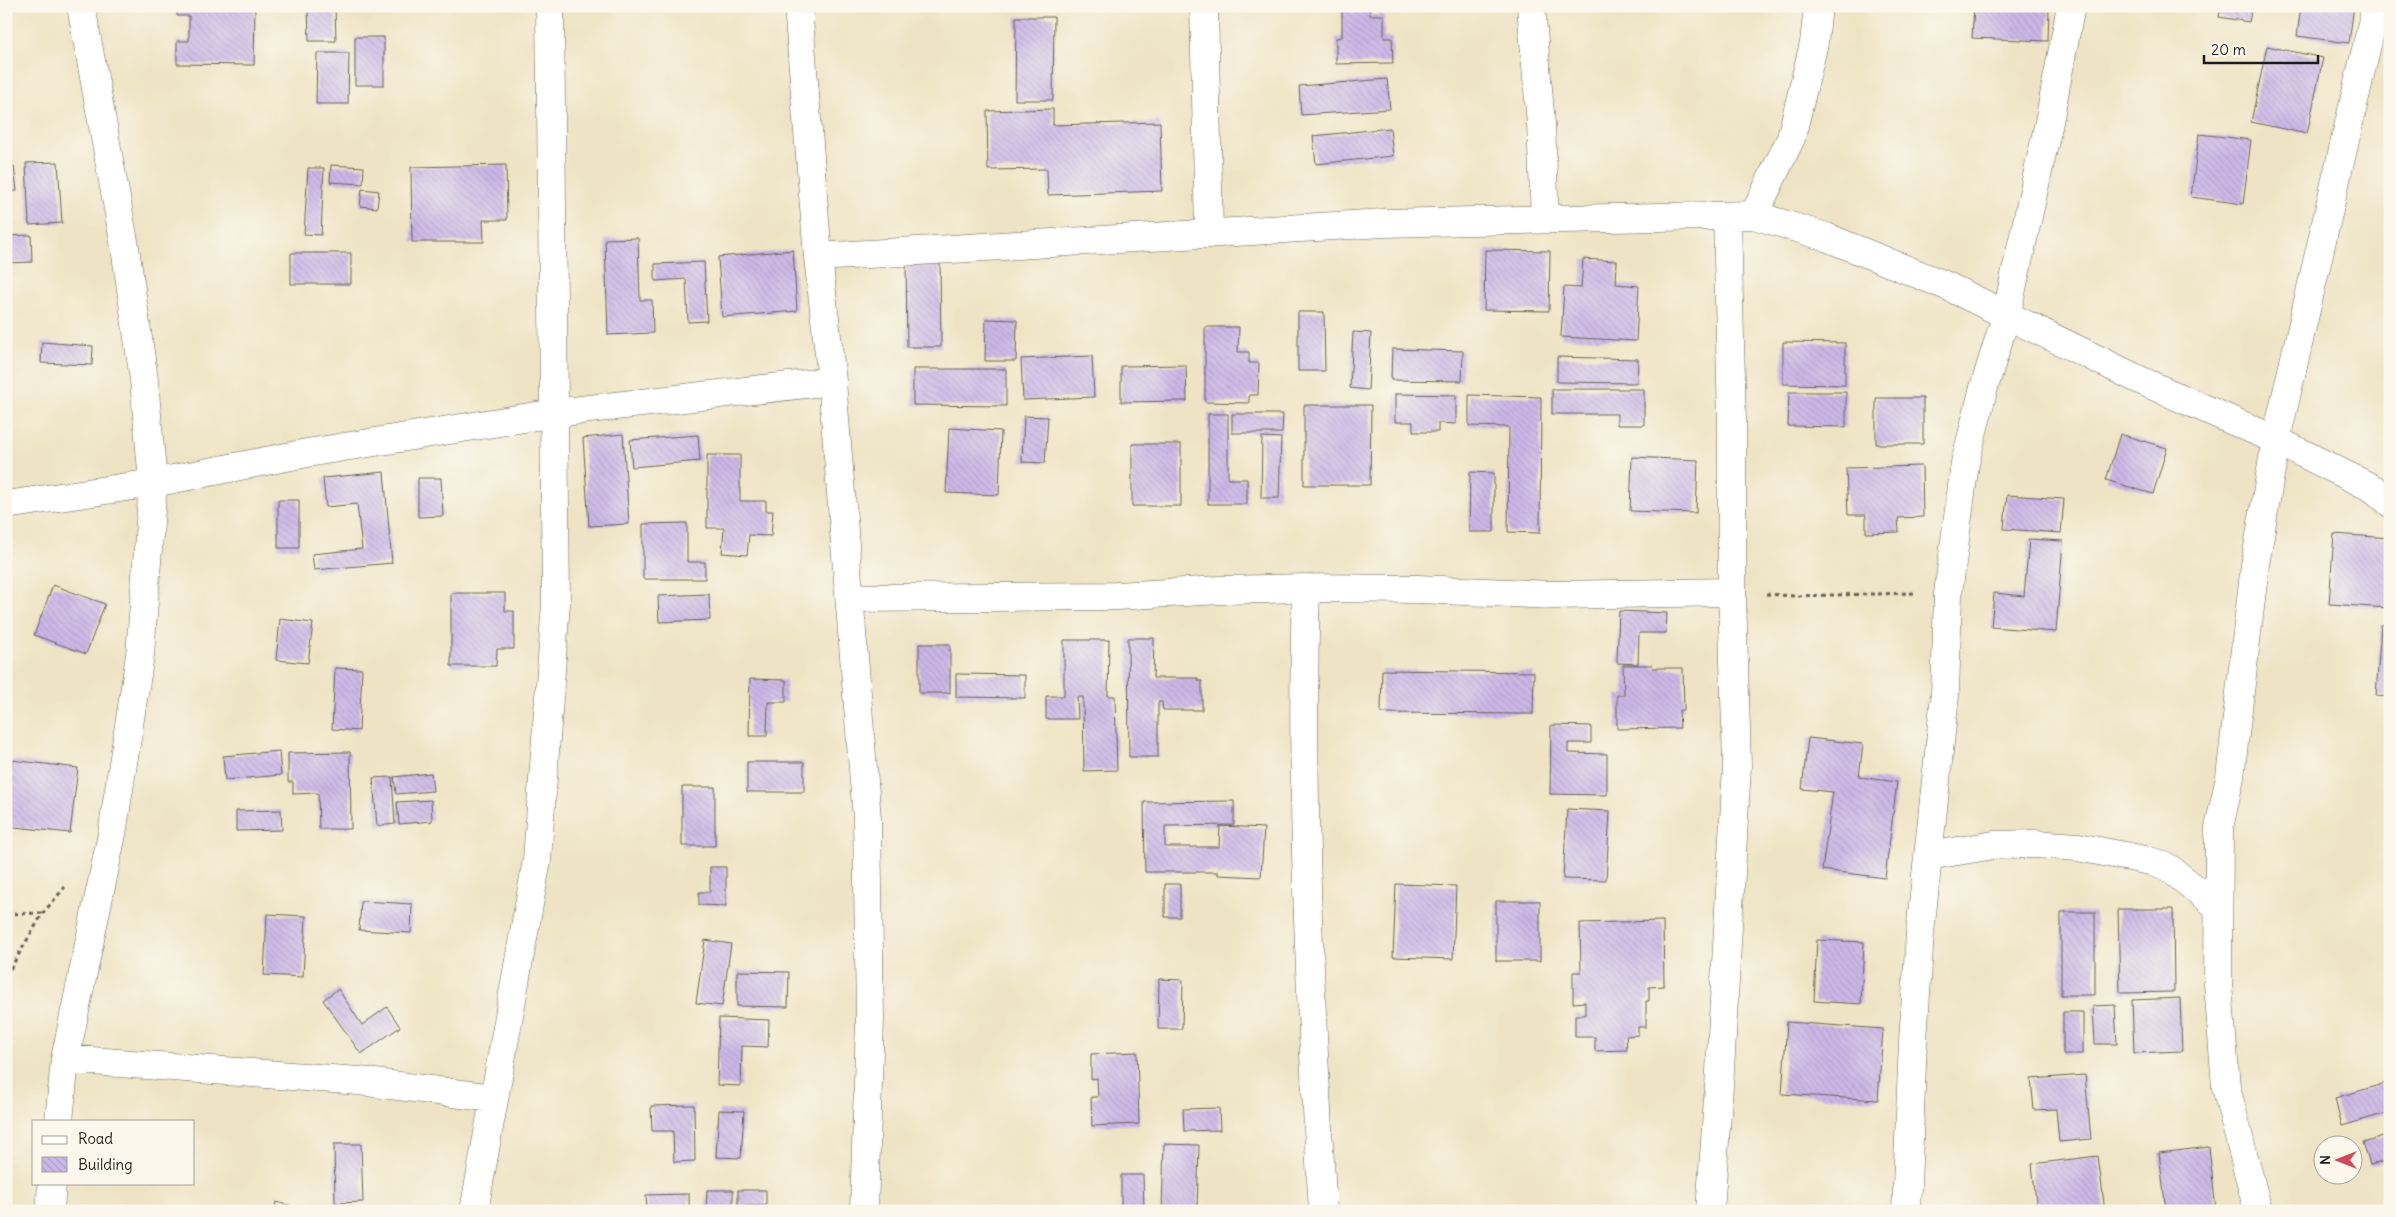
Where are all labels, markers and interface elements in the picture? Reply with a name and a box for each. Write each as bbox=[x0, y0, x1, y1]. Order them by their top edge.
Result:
scale bar bbox=[2204, 32, 2317, 64]
text: 20 m bbox=[2211, 40, 2246, 59]
legend bbox=[32, 1120, 195, 1184]
text: Road bbox=[78, 1129, 113, 1148]
north arrow bbox=[2314, 1134, 2364, 1184]
text: Building bbox=[78, 1155, 133, 1174]
text: N bbox=[2316, 1155, 2334, 1165]

